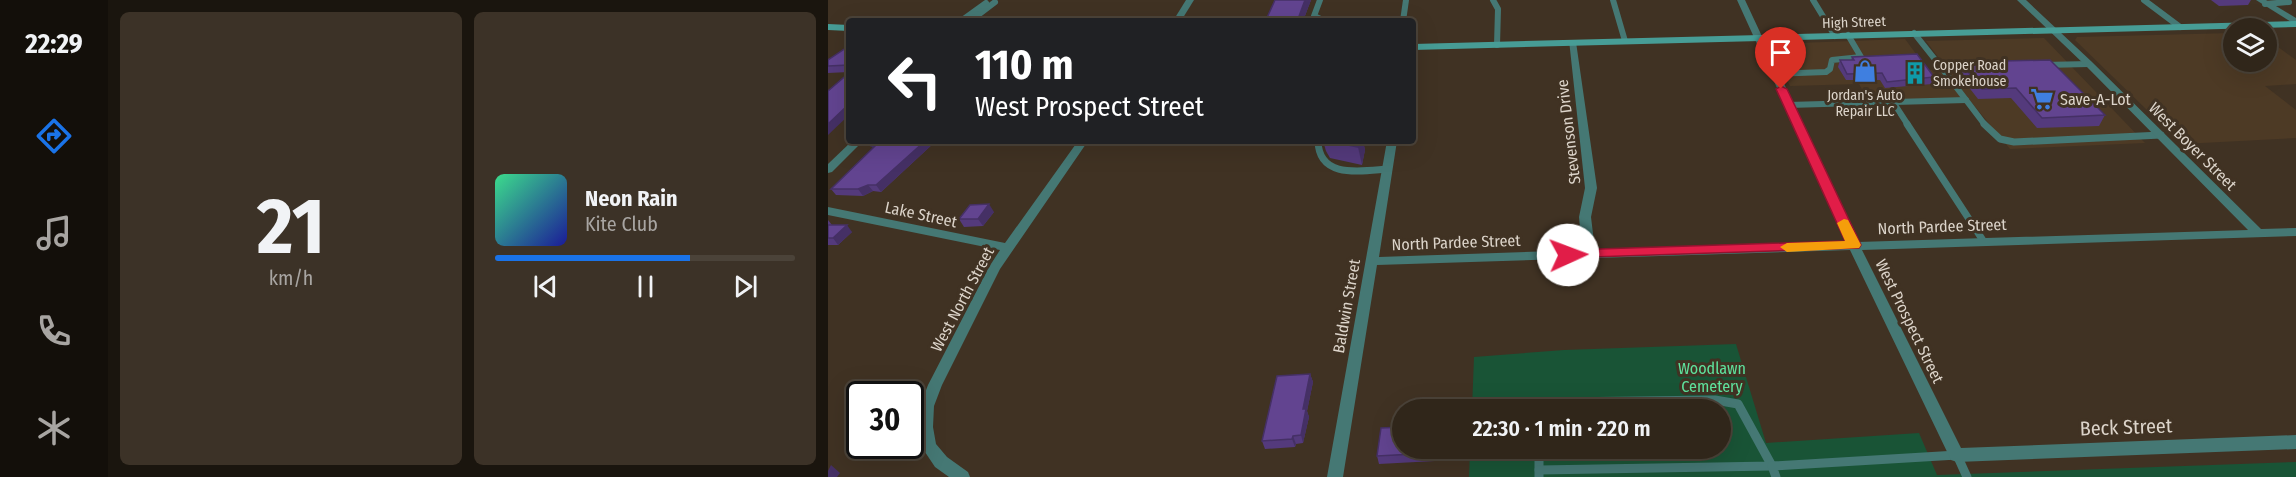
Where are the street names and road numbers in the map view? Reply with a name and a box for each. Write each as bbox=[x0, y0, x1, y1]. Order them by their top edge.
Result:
street label: High Street bbox=[1822, 13, 1887, 32]
street label: Stevenson Drive bbox=[1553, 78, 1584, 185]
street label: West Boyer Street bbox=[2145, 99, 2241, 195]
street label: Lake Street bbox=[883, 198, 959, 232]
street label: North Pardee Street bbox=[1877, 215, 2008, 238]
street label: North Pardee Street bbox=[1391, 231, 1522, 254]
street label: West North Street bbox=[927, 243, 998, 355]
street label: West Prospect Street bbox=[1871, 256, 1948, 387]
street label: Baldwin Street bbox=[1329, 257, 1364, 355]
street label: Beck Street bbox=[2079, 413, 2173, 441]

